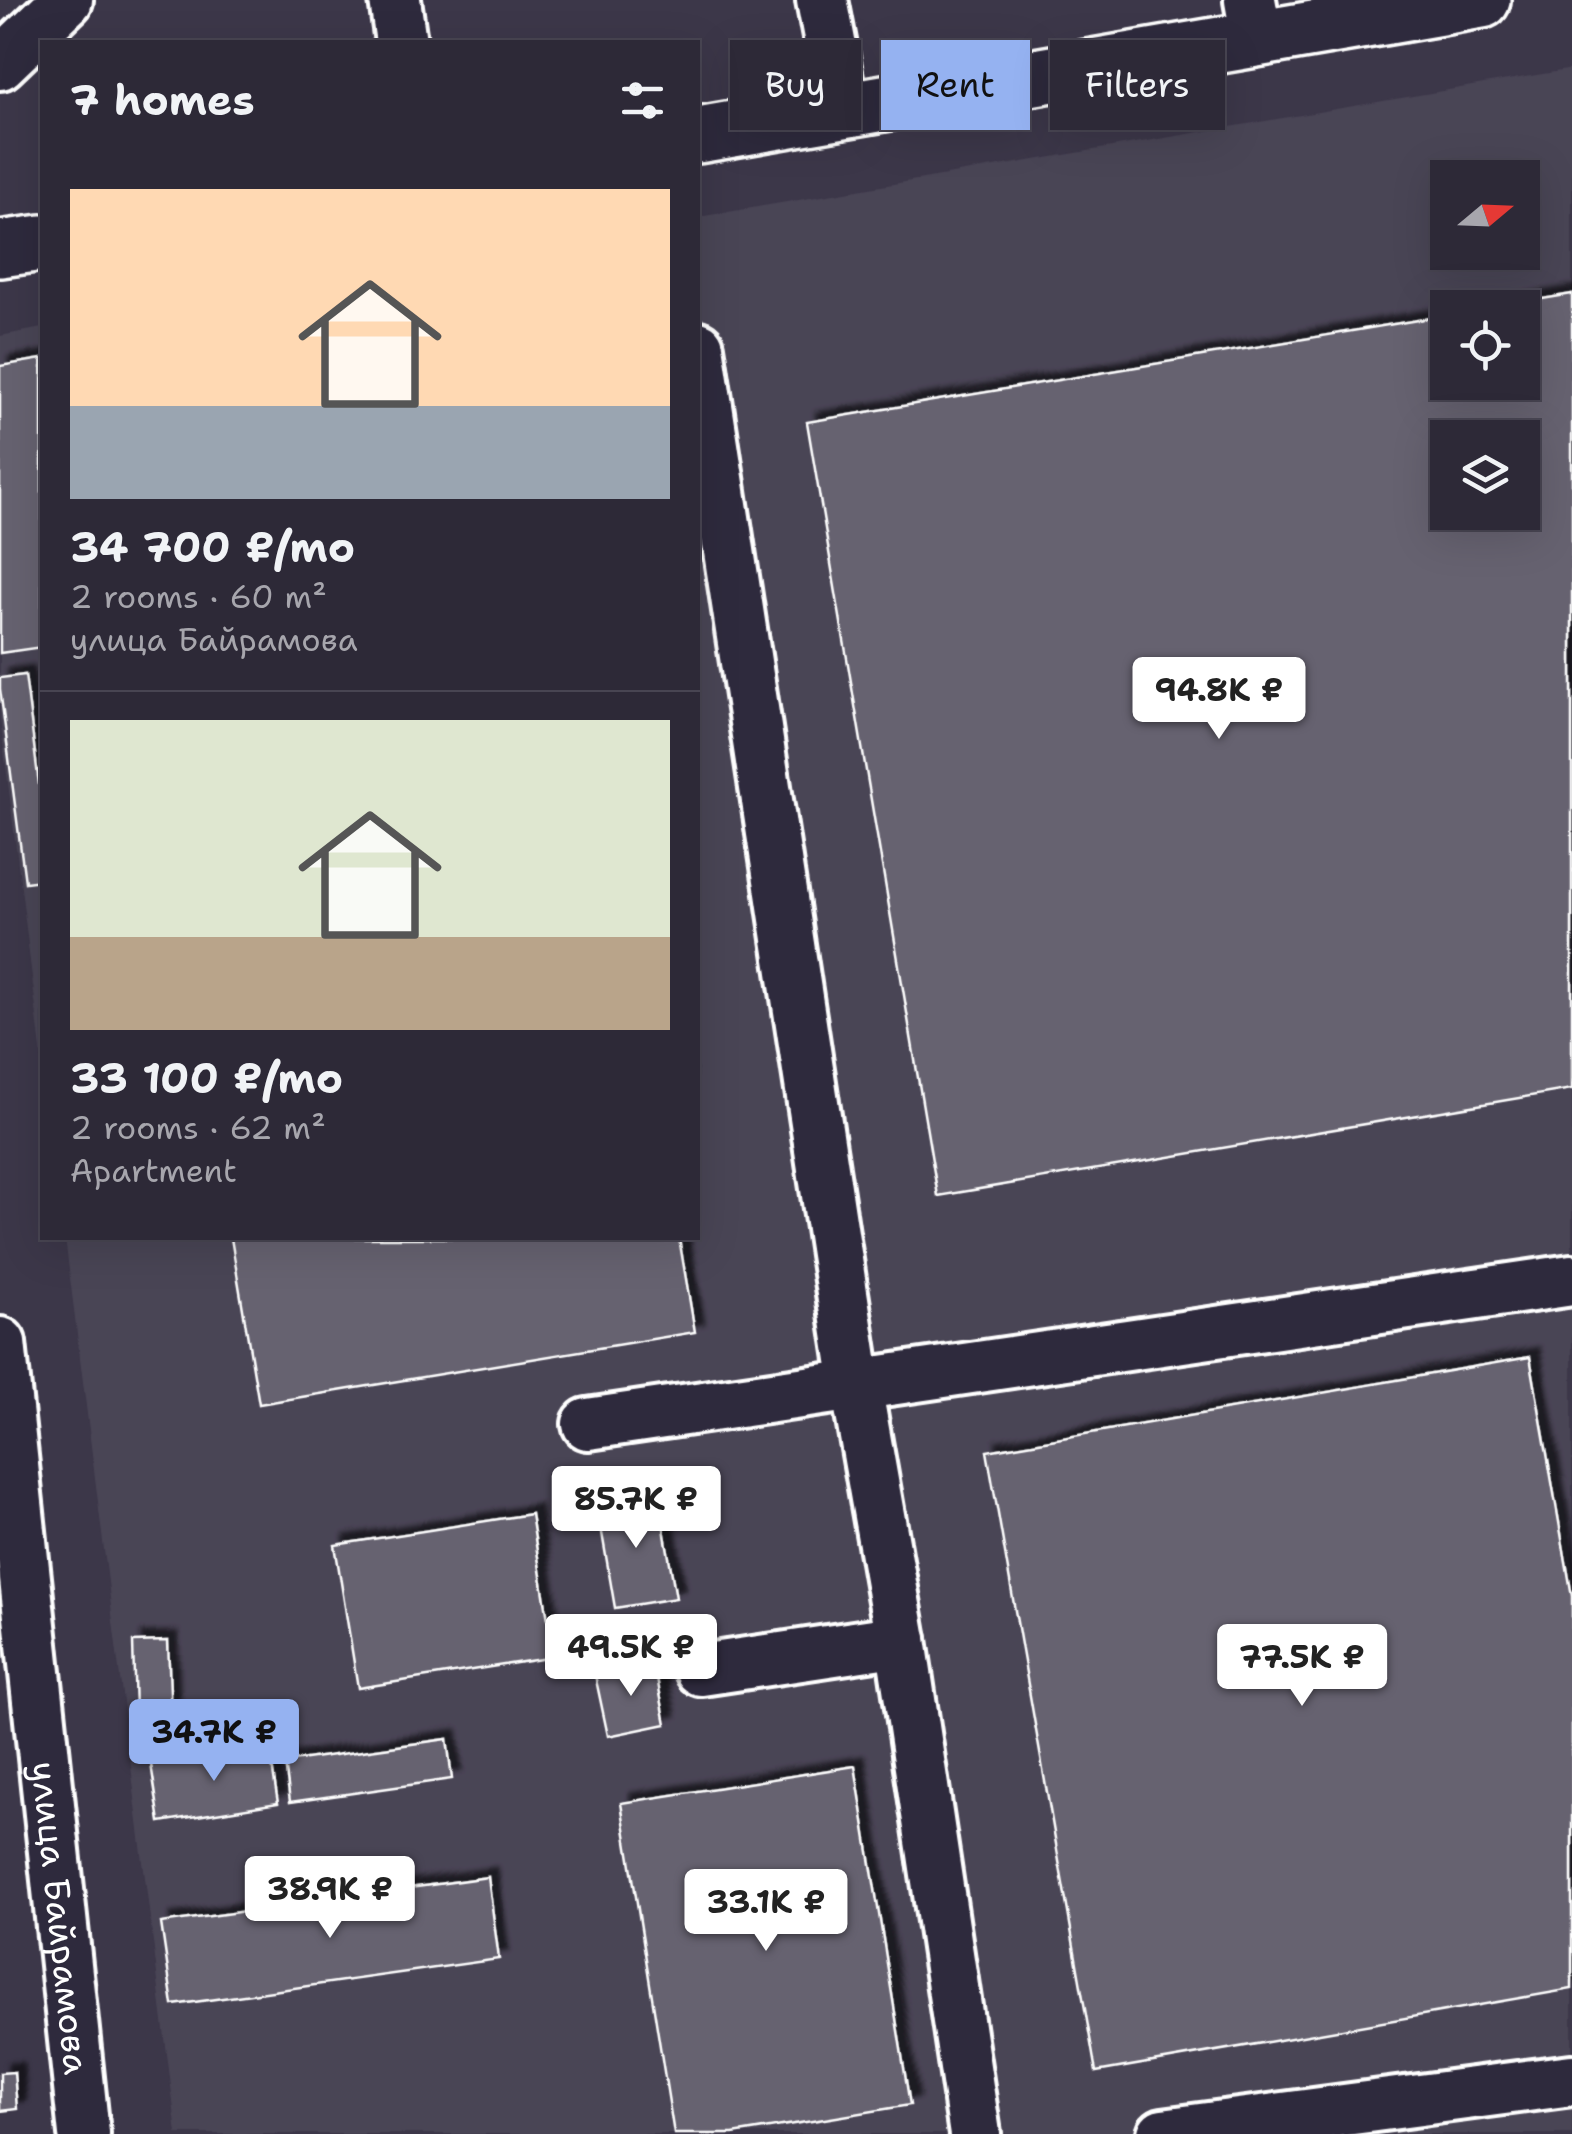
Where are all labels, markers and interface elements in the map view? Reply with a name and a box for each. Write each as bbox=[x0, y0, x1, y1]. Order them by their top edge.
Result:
chip: Buy bbox=[730, 40, 861, 130]
chip: Rent bbox=[881, 40, 1030, 130]
chip: Filters bbox=[1050, 40, 1225, 130]
text: 7 homes bbox=[70, 72, 255, 128]
icon: filters bbox=[615, 73, 670, 128]
north arrow bbox=[1430, 160, 1540, 270]
map controls bbox=[1430, 160, 1540, 530]
icon: home bbox=[280, 254, 460, 434]
button: locate bbox=[1430, 290, 1540, 400]
button: layers bbox=[1430, 420, 1540, 530]
text: 34 700 ₽/mo bbox=[70, 519, 355, 575]
text: 2 rooms · 60 m² bbox=[70, 575, 327, 618]
text: улица Байрамова bbox=[70, 618, 358, 661]
pin: 94.8K ₽ bbox=[1127, 657, 1311, 742]
text: 94.8K ₽ bbox=[1155, 668, 1284, 711]
icon: home bbox=[280, 785, 460, 965]
text: 33 100 ₽/mo bbox=[70, 1050, 343, 1106]
text: 2 rooms · 62 m² bbox=[70, 1106, 326, 1149]
text: Apartment bbox=[70, 1149, 237, 1192]
pin: 85.7K ₽ bbox=[544, 1466, 728, 1551]
text: 85.7K ₽ bbox=[574, 1477, 698, 1520]
pin: 49.5K ₽ bbox=[539, 1614, 723, 1699]
pin: 77.5K ₽ bbox=[1210, 1624, 1394, 1709]
text: 49.5K ₽ bbox=[567, 1625, 695, 1668]
text: 77.5K ₽ bbox=[1239, 1635, 1365, 1678]
pin: 34.7K ₽ bbox=[122, 1699, 306, 1784]
text: 34.7K ₽ bbox=[151, 1710, 277, 1753]
street label: улица Байрамова bbox=[21, 1759, 101, 2077]
pin: 38.9K ₽ bbox=[238, 1856, 422, 1941]
text: 38.9K ₽ bbox=[267, 1867, 393, 1910]
pin: 33.1K ₽ bbox=[674, 1869, 858, 1954]
text: 33.1K ₽ bbox=[706, 1880, 826, 1923]

